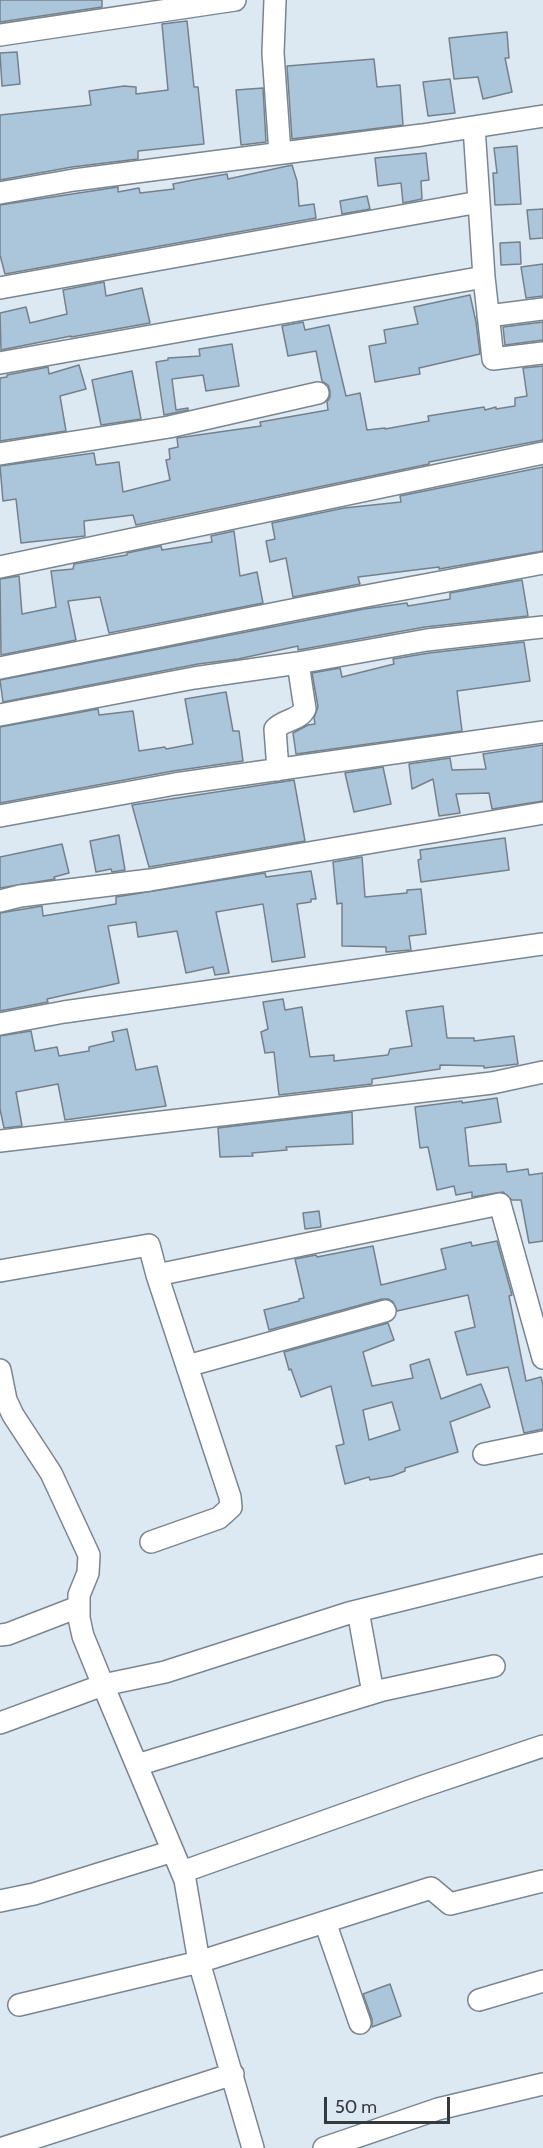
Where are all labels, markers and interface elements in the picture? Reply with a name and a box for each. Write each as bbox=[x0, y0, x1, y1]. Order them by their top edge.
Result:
scale bar bbox=[327, 2085, 453, 2123]
text: 50 m bbox=[335, 2096, 377, 2118]

